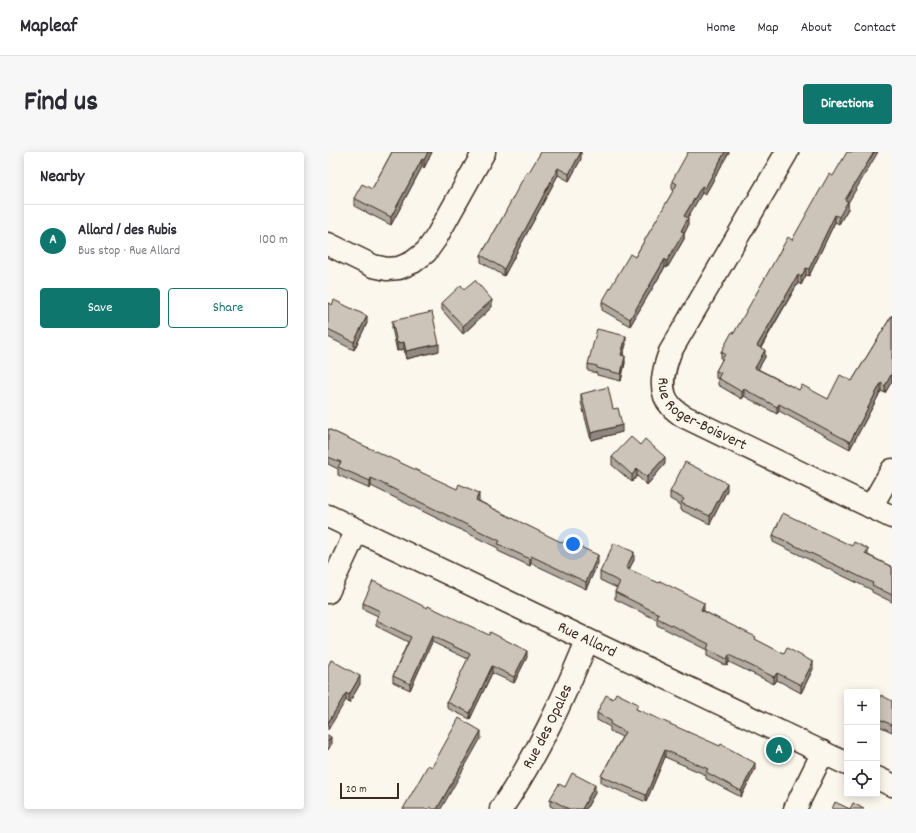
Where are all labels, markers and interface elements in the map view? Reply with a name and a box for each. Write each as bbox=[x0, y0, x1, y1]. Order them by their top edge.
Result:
text: Mapleaf bbox=[20, 14, 77, 41]
text: Home bbox=[706, 18, 735, 38]
text: Map bbox=[757, 18, 779, 38]
text: About bbox=[801, 18, 832, 38]
text: Contact bbox=[854, 18, 896, 38]
text: Find us bbox=[24, 84, 98, 124]
button: Directions bbox=[803, 84, 892, 124]
text: Nearby bbox=[40, 166, 84, 190]
text: Allard / des Rubis bbox=[78, 220, 177, 242]
text: A bbox=[49, 231, 57, 250]
text: 100 m bbox=[259, 231, 288, 250]
text: Bus stop · Rue Allard bbox=[78, 242, 180, 261]
button: Save bbox=[40, 288, 160, 328]
button: Share bbox=[168, 288, 288, 328]
street label: Rue Roger-Boisvert bbox=[651, 377, 751, 457]
your location bbox=[563, 534, 583, 554]
street label: Rue Allard bbox=[554, 616, 620, 664]
street label: Rue des Opales bbox=[517, 680, 579, 773]
map controls bbox=[844, 689, 880, 797]
button: + bbox=[844, 689, 880, 725]
button: − bbox=[844, 725, 880, 761]
pin: A bbox=[766, 735, 792, 765]
button: locate bbox=[844, 761, 880, 797]
scale bar bbox=[340, 781, 399, 800]
text: 20 m bbox=[346, 782, 367, 798]

